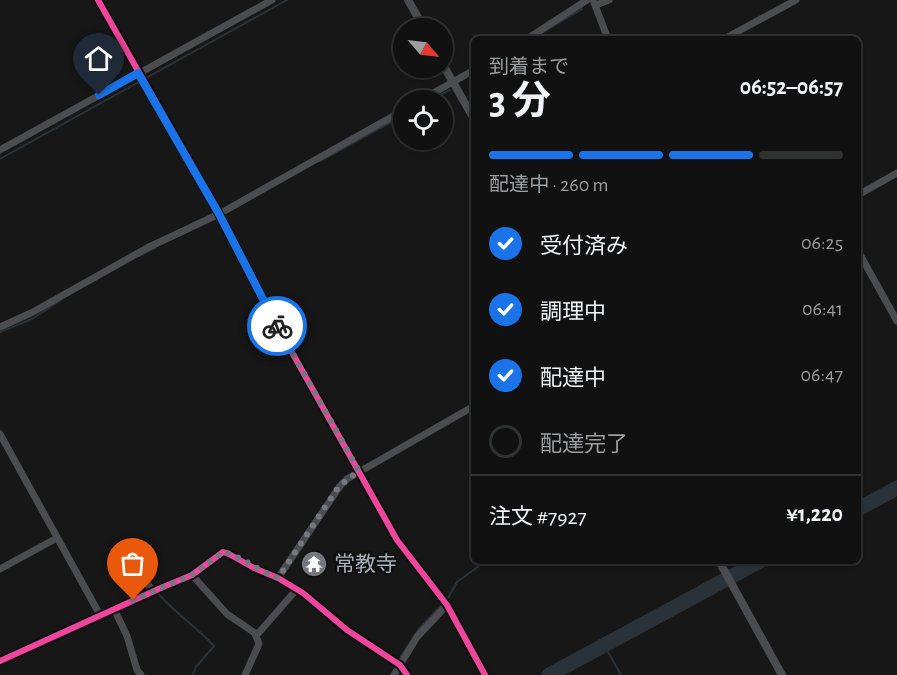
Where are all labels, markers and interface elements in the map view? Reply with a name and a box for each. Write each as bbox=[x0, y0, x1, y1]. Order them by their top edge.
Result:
north arrow bbox=[393, 18, 453, 78]
map controls bbox=[393, 18, 453, 150]
pin bbox=[73, 33, 124, 95]
icon: home bbox=[82, 42, 115, 75]
text: 到着まで bbox=[489, 57, 569, 77]
text: 06:52–06:57 bbox=[740, 76, 843, 98]
text: 3 分 bbox=[489, 82, 551, 121]
button: locate bbox=[393, 90, 453, 150]
text: 配達中 · 260 m bbox=[489, 175, 609, 195]
icon: check bbox=[489, 227, 522, 260]
text: 06:25 bbox=[801, 233, 843, 253]
text: 受付済み bbox=[540, 235, 628, 257]
icon: check bbox=[489, 293, 522, 326]
courier bbox=[247, 296, 307, 356]
text: 06:41 bbox=[802, 299, 843, 319]
text: 調理中 bbox=[540, 301, 606, 323]
icon: bike bbox=[261, 310, 294, 343]
icon: check bbox=[489, 359, 522, 392]
text: 06:47 bbox=[801, 365, 843, 385]
text: 配達中 bbox=[540, 367, 606, 389]
text: 配達完了 bbox=[540, 433, 628, 455]
text: ¥1,220 bbox=[786, 503, 843, 525]
text: 注文 #7927 bbox=[489, 506, 587, 528]
pin bbox=[107, 538, 158, 600]
icon: bag bbox=[116, 547, 149, 580]
temple icon: 常教寺 bbox=[299, 549, 329, 579]
place label: 常教寺 bbox=[334, 553, 397, 575]

